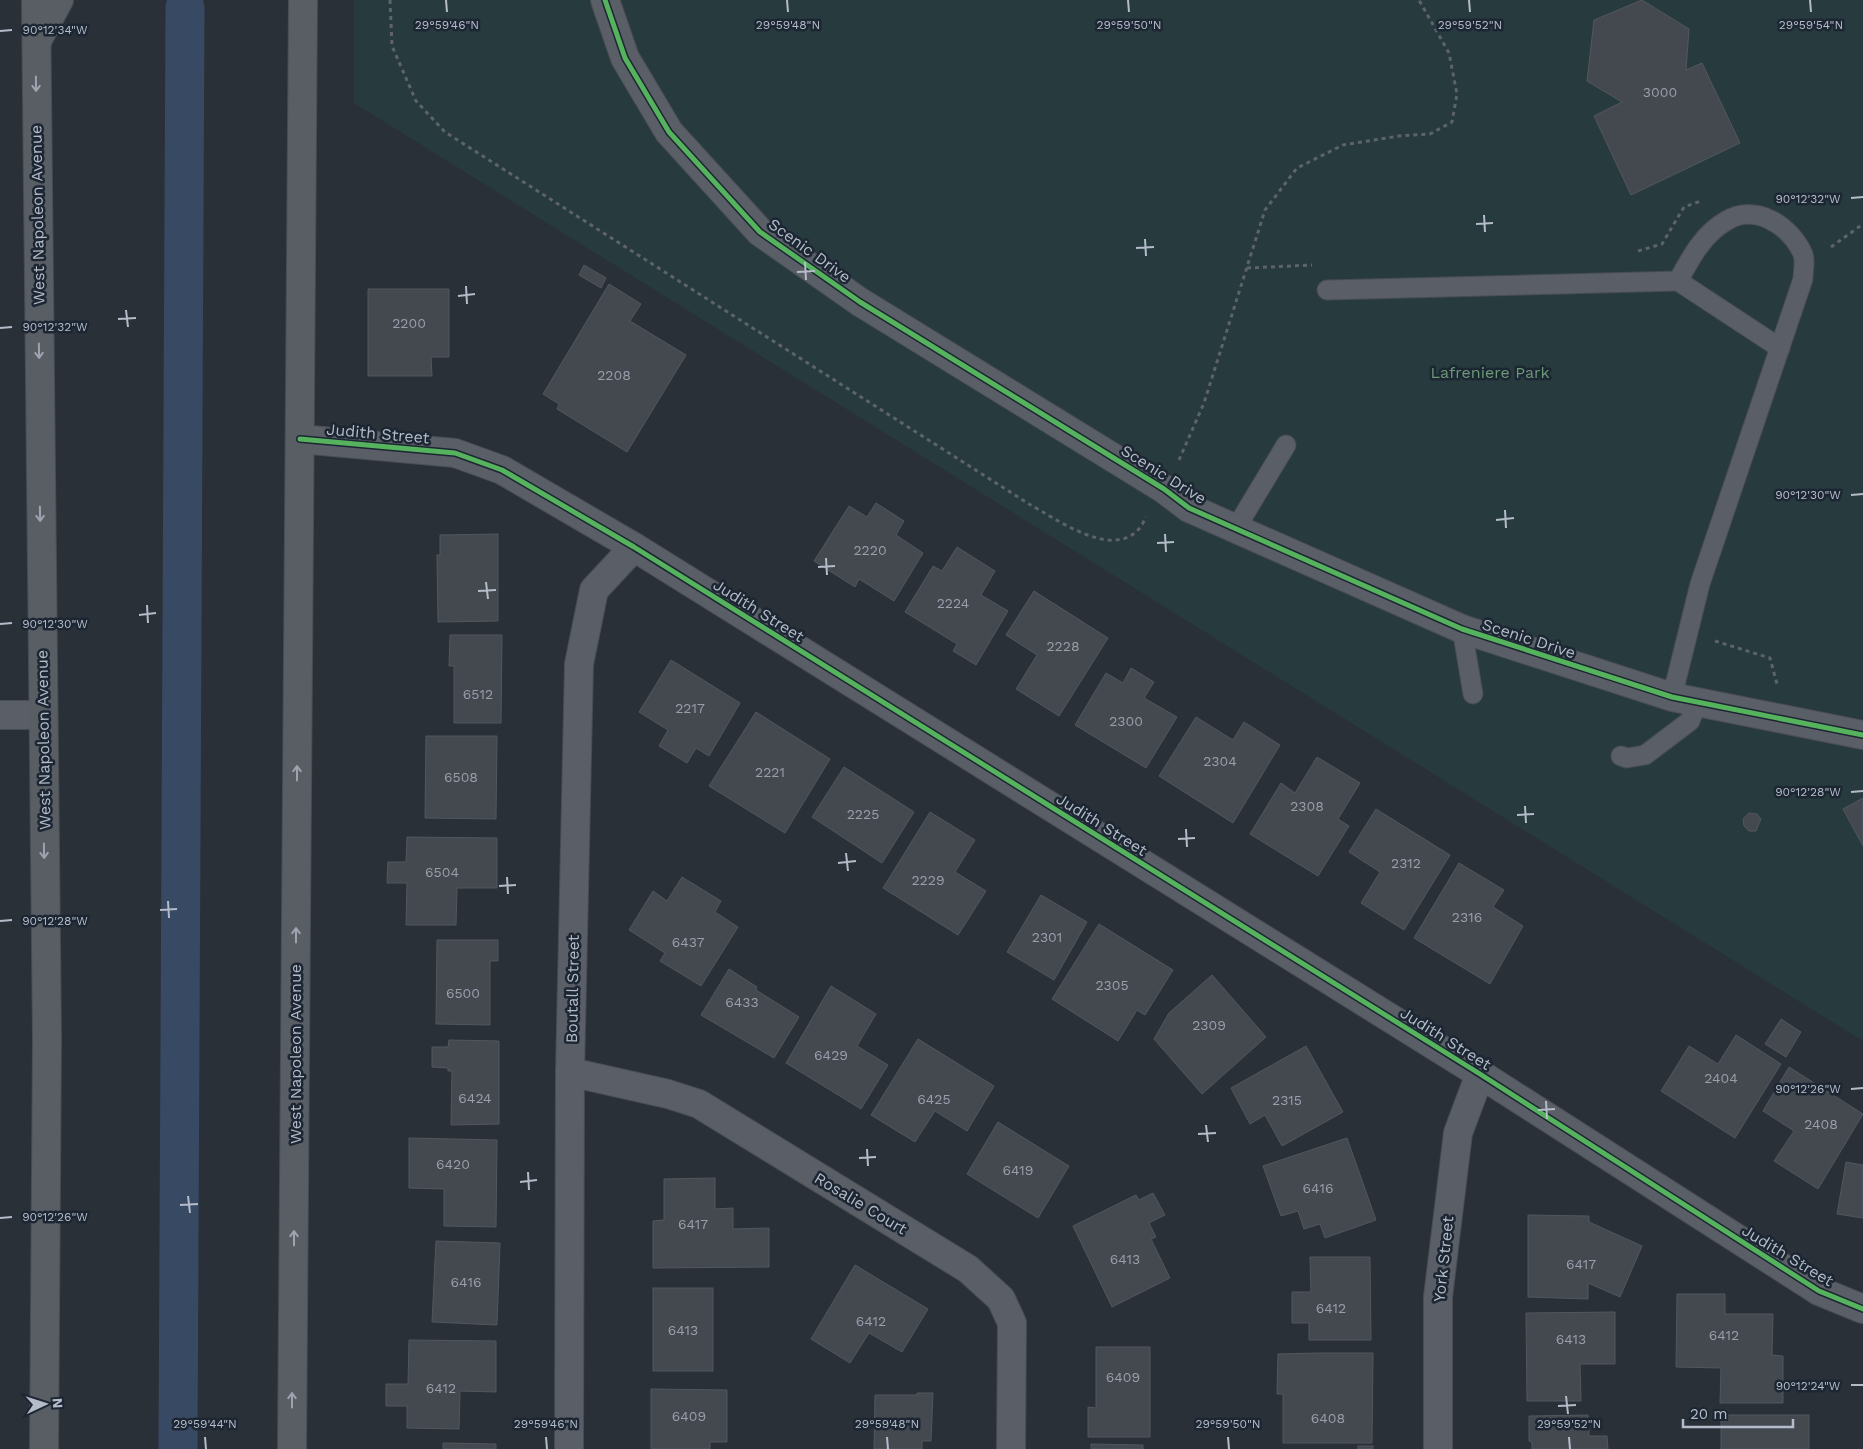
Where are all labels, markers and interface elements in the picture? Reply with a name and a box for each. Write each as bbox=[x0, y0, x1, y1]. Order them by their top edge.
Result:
text: 29°59'46"N bbox=[415, 18, 479, 32]
text: 29°59'48"N bbox=[756, 18, 820, 32]
text: 29°59'50"N bbox=[1096, 18, 1162, 32]
text: 29°59'52"N bbox=[1438, 18, 1502, 32]
text: 29°59'54"N bbox=[1779, 18, 1843, 32]
text: 90°12'34"W bbox=[23, 23, 88, 37]
one-way arrow bbox=[31, 75, 41, 91]
house number: 3000 bbox=[1643, 84, 1677, 100]
street label: West Napoleon Avenue bbox=[26, 125, 49, 305]
text: 90°12'32"W bbox=[1775, 192, 1841, 206]
street label: Scenic Drive bbox=[765, 214, 854, 287]
house number: 2200 bbox=[392, 315, 426, 331]
text: 90°12'32"W bbox=[22, 320, 88, 334]
one-way arrow bbox=[34, 342, 44, 359]
park label: Lafreniere Park bbox=[1430, 363, 1550, 382]
house number: 2208 bbox=[597, 367, 631, 383]
street label: Judith Street bbox=[326, 420, 431, 447]
street label: Scenic Drive bbox=[1118, 441, 1210, 508]
text: 90°12'30"W bbox=[1775, 488, 1841, 502]
one-way arrow bbox=[35, 505, 45, 521]
house number: 2220 bbox=[853, 542, 887, 558]
street label: Judith Street bbox=[710, 575, 808, 646]
house number: 2224 bbox=[937, 595, 969, 611]
street label: Scenic Drive bbox=[1480, 614, 1578, 662]
text: 90°12'30"W bbox=[22, 617, 88, 631]
house number: 2228 bbox=[1046, 638, 1080, 654]
street label: West Napoleon Avenue bbox=[32, 650, 55, 830]
house number: 6512 bbox=[463, 686, 493, 702]
house number: 2217 bbox=[675, 700, 705, 716]
house number: 2300 bbox=[1109, 713, 1143, 729]
house number: 2304 bbox=[1203, 753, 1237, 769]
house number: 2221 bbox=[755, 764, 785, 780]
one-way arrow bbox=[293, 765, 302, 781]
house number: 6508 bbox=[444, 769, 478, 785]
text: 90°12'28"W bbox=[1775, 785, 1841, 799]
street label: Judith Street bbox=[1053, 789, 1151, 860]
house number: 2308 bbox=[1290, 798, 1324, 814]
house number: 2225 bbox=[847, 806, 879, 822]
one-way arrow bbox=[39, 842, 49, 859]
house number: 2312 bbox=[1391, 855, 1421, 871]
house number: 6504 bbox=[425, 864, 459, 880]
house number: 2229 bbox=[911, 872, 945, 888]
house number: 2316 bbox=[1452, 909, 1482, 925]
text: 90°12'28"W bbox=[22, 914, 88, 928]
one-way arrow bbox=[291, 928, 301, 944]
house number: 2301 bbox=[1032, 929, 1062, 945]
street label: Boutall Street bbox=[562, 934, 583, 1043]
house number: 6437 bbox=[672, 934, 704, 950]
street label: West Napoleon Avenue bbox=[286, 964, 305, 1144]
house number: 2305 bbox=[1095, 977, 1129, 993]
house number: 6500 bbox=[446, 985, 480, 1001]
house number: 6433 bbox=[725, 994, 759, 1010]
street label: Judith Street bbox=[1397, 1003, 1495, 1074]
house number: 2309 bbox=[1192, 1017, 1226, 1033]
house number: 6429 bbox=[814, 1047, 848, 1063]
house number: 2404 bbox=[1704, 1070, 1738, 1086]
text: 90°12'26"W bbox=[1775, 1082, 1841, 1096]
house number: 6424 bbox=[458, 1090, 492, 1106]
house number: 6425 bbox=[917, 1091, 951, 1107]
house number: 2315 bbox=[1272, 1092, 1302, 1108]
house number: 2408 bbox=[1804, 1116, 1838, 1132]
house number: 6420 bbox=[436, 1156, 470, 1172]
house number: 6419 bbox=[1003, 1162, 1033, 1178]
street label: Rosalie Court bbox=[811, 1168, 911, 1239]
house number: 6416 bbox=[1303, 1180, 1333, 1196]
text: 90°12'26"W bbox=[22, 1210, 88, 1224]
street label: York Street bbox=[1430, 1215, 1457, 1303]
house number: 6417 bbox=[678, 1216, 708, 1232]
street label: Judith Street bbox=[1739, 1221, 1837, 1290]
one-way arrow bbox=[289, 1230, 299, 1246]
house number: 6413 bbox=[1110, 1251, 1140, 1267]
house number: 6417 bbox=[1566, 1256, 1596, 1272]
house number: 6416 bbox=[451, 1274, 481, 1290]
house number: 6412 bbox=[1316, 1300, 1346, 1316]
house number: 6412 bbox=[856, 1313, 886, 1329]
house number: 6413 bbox=[668, 1322, 698, 1338]
house number: 6412 bbox=[1709, 1327, 1739, 1343]
house number: 6413 bbox=[1556, 1331, 1586, 1347]
house number: 6409 bbox=[1106, 1369, 1140, 1385]
north arrow bbox=[20, 1379, 70, 1429]
text: 90°12'24"W bbox=[1776, 1379, 1841, 1393]
house number: 6412 bbox=[426, 1380, 456, 1396]
one-way arrow bbox=[287, 1393, 297, 1409]
scale bar bbox=[1683, 1396, 1793, 1428]
text: N bbox=[50, 1397, 66, 1409]
text: 20 m bbox=[1690, 1405, 1728, 1423]
house number: 6409 bbox=[672, 1408, 706, 1424]
house number: 6408 bbox=[1311, 1410, 1345, 1426]
text: 29°59'44"N bbox=[173, 1417, 237, 1431]
text: 29°59'46"N bbox=[514, 1417, 578, 1431]
text: 29°59'48"N bbox=[855, 1417, 919, 1431]
text: 29°59'50"N bbox=[1195, 1417, 1261, 1431]
text: 29°59'52"N bbox=[1537, 1417, 1601, 1431]

